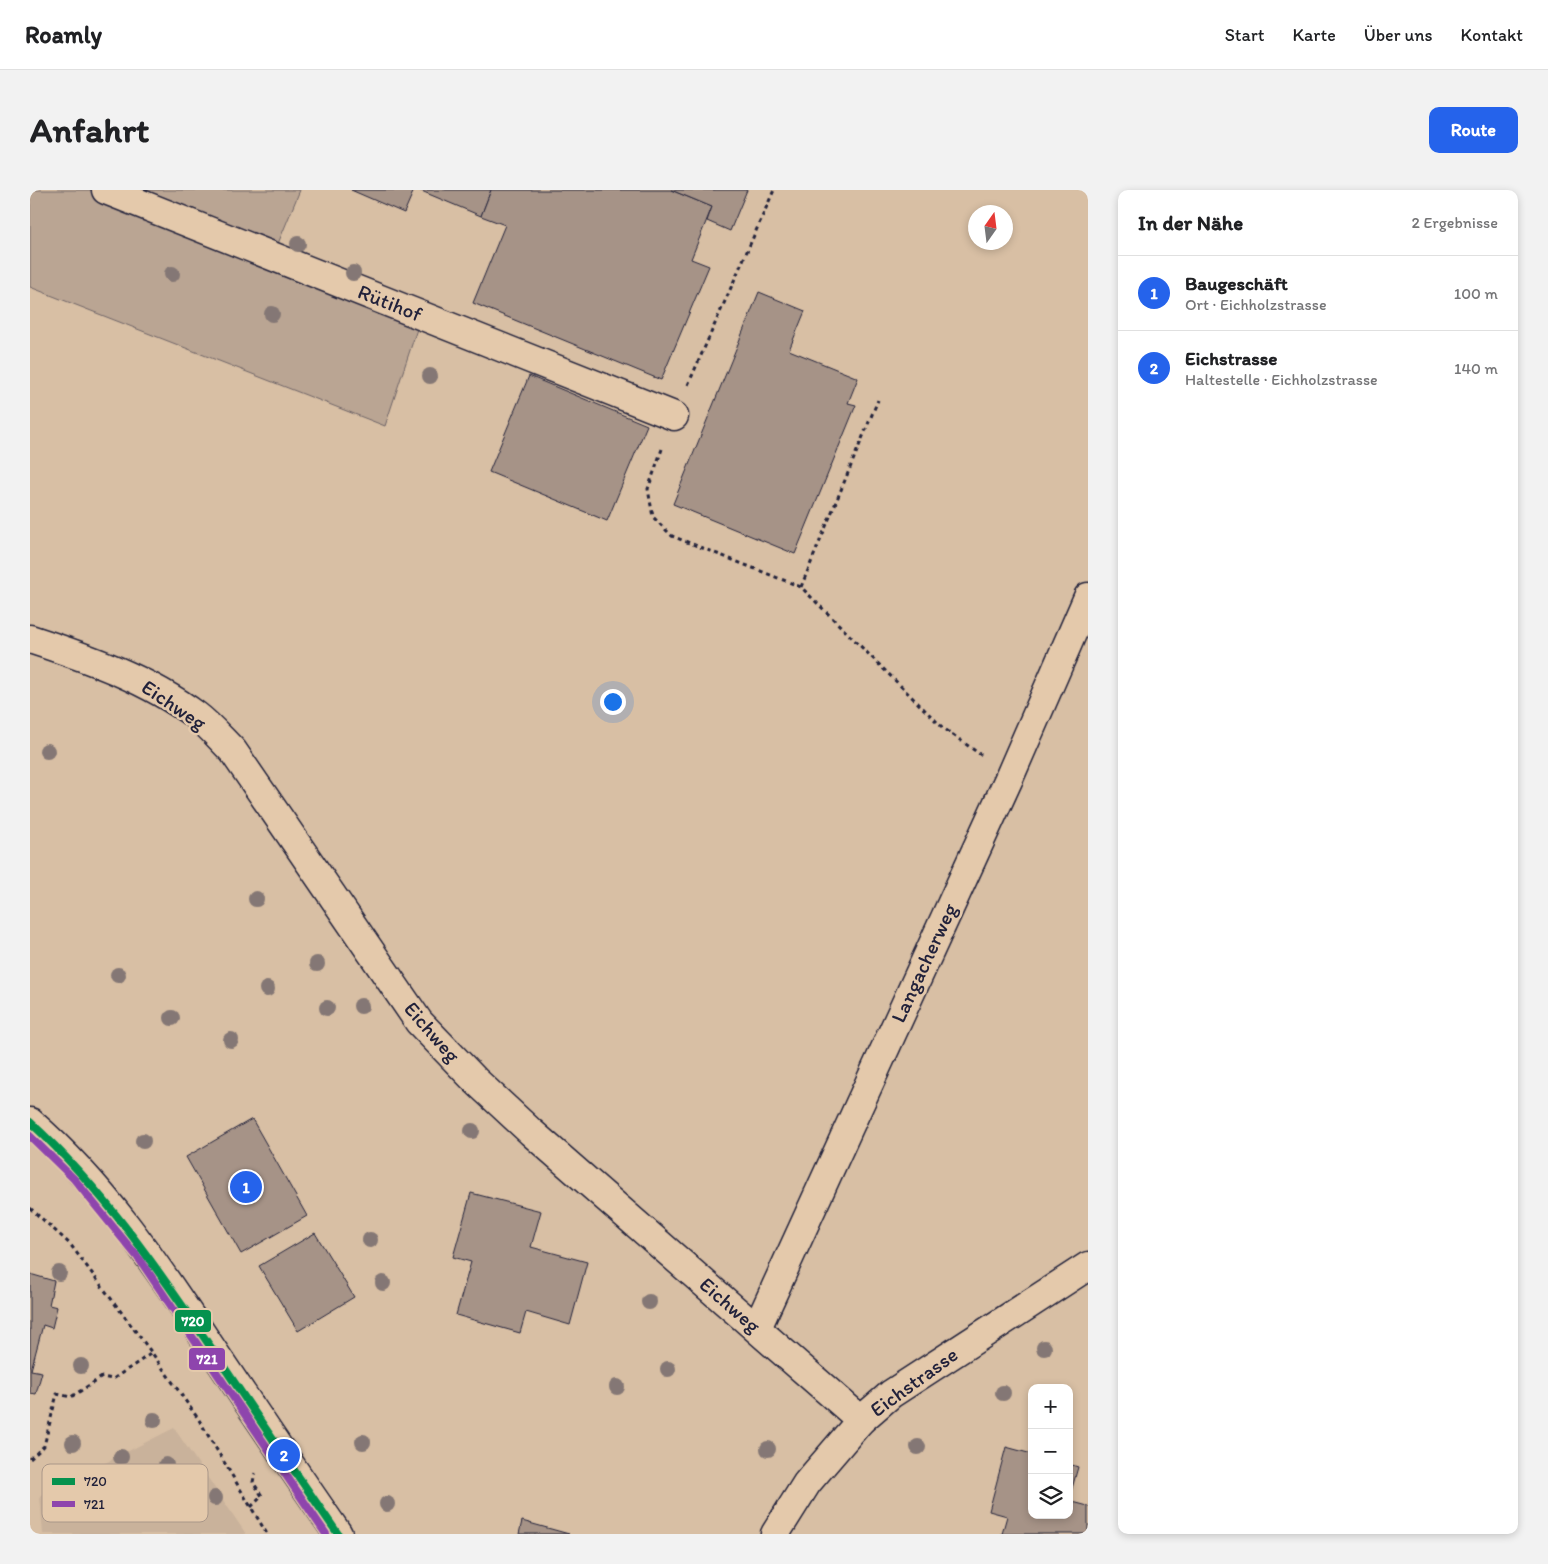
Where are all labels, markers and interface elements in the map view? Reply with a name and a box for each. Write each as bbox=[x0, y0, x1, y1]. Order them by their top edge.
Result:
text: Roamly bbox=[25, 20, 102, 49]
text: Start bbox=[1225, 24, 1264, 46]
text: Karte bbox=[1292, 24, 1336, 46]
text: Über uns bbox=[1364, 24, 1433, 46]
text: Kontakt bbox=[1461, 24, 1523, 46]
button: Route bbox=[1429, 107, 1518, 153]
text: Anfahrt bbox=[30, 109, 149, 151]
north arrow bbox=[968, 205, 1013, 250]
text: In der Nähe bbox=[1138, 210, 1243, 235]
text: 2 Ergebnisse bbox=[1412, 213, 1498, 232]
text: Baugeschäft bbox=[1185, 272, 1288, 295]
street label: Rütihof bbox=[354, 278, 426, 327]
text: 1 bbox=[1150, 284, 1158, 303]
text: 100 m bbox=[1454, 284, 1498, 303]
text: Ort · Eichholzstrasse bbox=[1185, 295, 1327, 314]
text: Eichstrasse bbox=[1185, 347, 1277, 370]
text: 2 bbox=[1150, 359, 1158, 378]
text: 140 m bbox=[1454, 359, 1498, 378]
text: Haltestelle · Eichholzstrasse bbox=[1185, 370, 1378, 389]
street label: Eichweg bbox=[137, 674, 212, 735]
your location bbox=[600, 689, 626, 715]
street label: Langacherweg bbox=[885, 899, 962, 1026]
street label: Eichweg bbox=[399, 996, 466, 1067]
pin: 1 bbox=[230, 1168, 262, 1206]
street label: Eichweg bbox=[695, 1271, 766, 1338]
line badge: 720 bbox=[174, 1309, 212, 1333]
text: 720 bbox=[181, 1313, 205, 1330]
street label: Eichstrasse bbox=[865, 1341, 962, 1422]
line badge: 721 bbox=[188, 1347, 226, 1371]
text: 721 bbox=[196, 1351, 218, 1368]
map controls bbox=[1028, 1384, 1073, 1519]
button: + bbox=[1028, 1384, 1073, 1429]
button: − bbox=[1028, 1429, 1073, 1474]
pin: 2 bbox=[268, 1436, 300, 1474]
legend bbox=[42, 1464, 208, 1522]
text: 720 bbox=[84, 1473, 107, 1490]
button: layers bbox=[1028, 1474, 1073, 1519]
text: 721 bbox=[84, 1496, 105, 1513]

